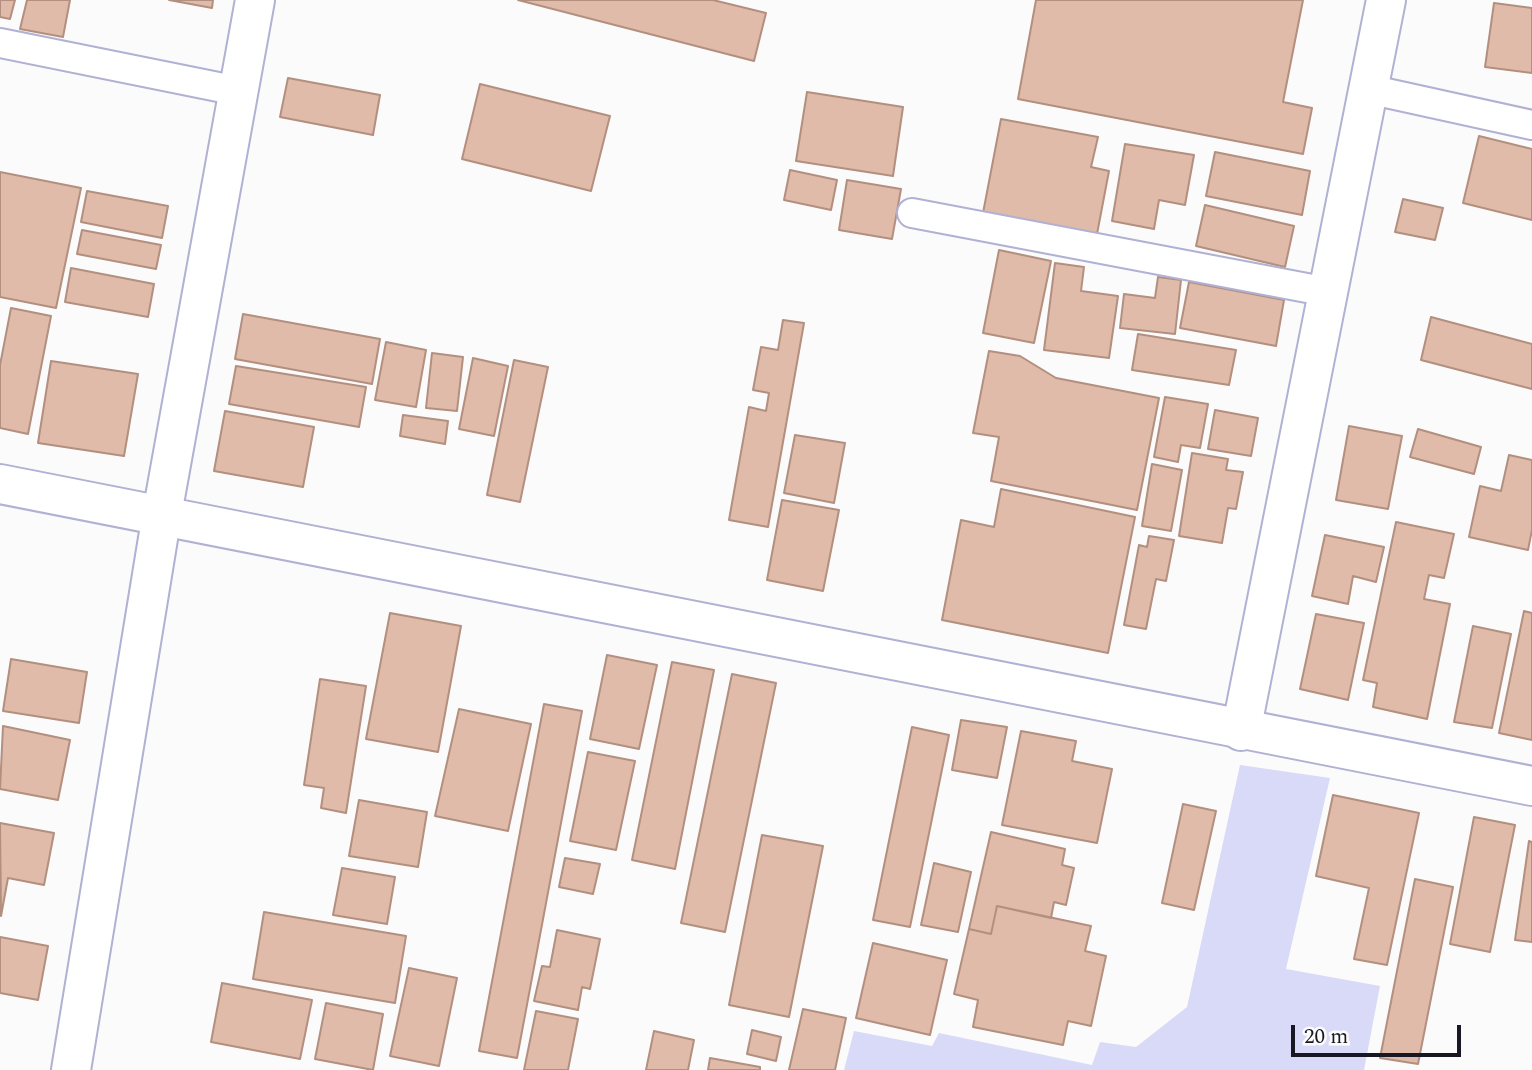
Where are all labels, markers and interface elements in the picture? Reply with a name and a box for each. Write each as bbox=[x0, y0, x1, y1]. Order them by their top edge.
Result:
scale bar bbox=[1294, 1010, 1464, 1054]
text: 20 m bbox=[1304, 1021, 1348, 1053]

